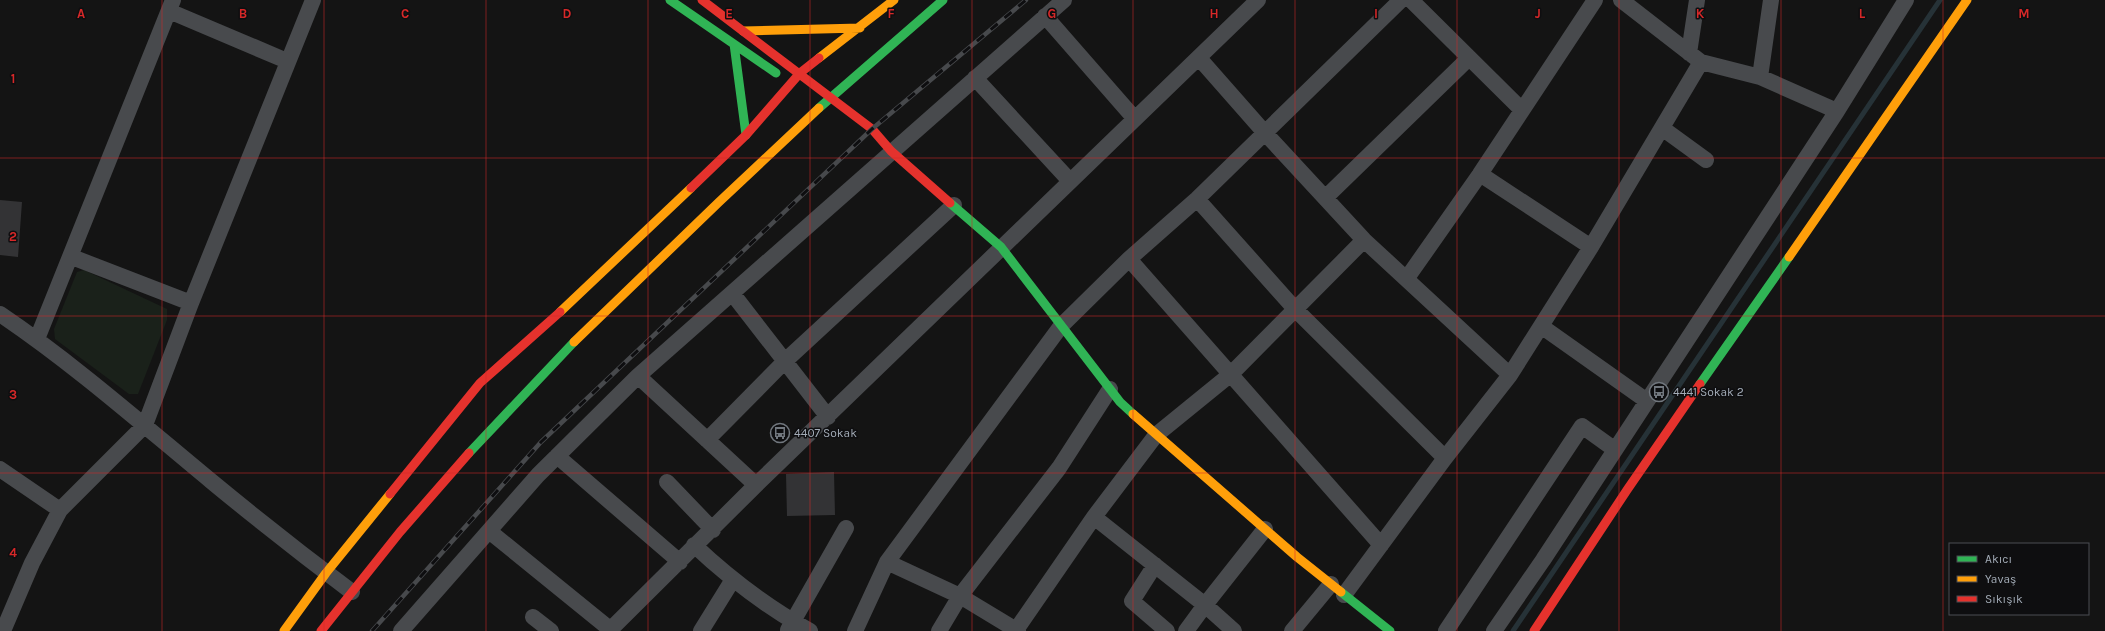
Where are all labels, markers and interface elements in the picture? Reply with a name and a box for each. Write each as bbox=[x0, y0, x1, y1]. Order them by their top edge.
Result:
text: A bbox=[77, 6, 85, 21]
text: B bbox=[239, 6, 247, 21]
text: C bbox=[401, 6, 409, 21]
text: D bbox=[563, 6, 572, 21]
text: E bbox=[725, 6, 733, 21]
text: F bbox=[887, 6, 895, 21]
text: G bbox=[1048, 6, 1056, 21]
text: H bbox=[1209, 6, 1219, 21]
text: I bbox=[1374, 6, 1378, 21]
text: J bbox=[1535, 6, 1541, 21]
text: K bbox=[1696, 6, 1705, 21]
text: L bbox=[1859, 6, 1866, 21]
text: M bbox=[2018, 6, 2030, 21]
text: 1 bbox=[11, 71, 15, 86]
text: 2 bbox=[9, 229, 17, 244]
bus stop icon: 4441 Sokak 2 bbox=[1648, 381, 1670, 403]
place label: 4441 Sokak 2 bbox=[1673, 385, 1744, 399]
text: 3 bbox=[9, 387, 17, 402]
bus stop icon: 4407 Sokak bbox=[769, 422, 791, 444]
place label: 4407 Sokak bbox=[794, 426, 857, 440]
legend bbox=[1949, 543, 2089, 615]
text: 4 bbox=[9, 545, 17, 560]
text: Akıcı bbox=[1985, 552, 2012, 566]
text: Yavaş bbox=[1985, 572, 2016, 586]
text: Sıkışık bbox=[1985, 592, 2023, 606]

